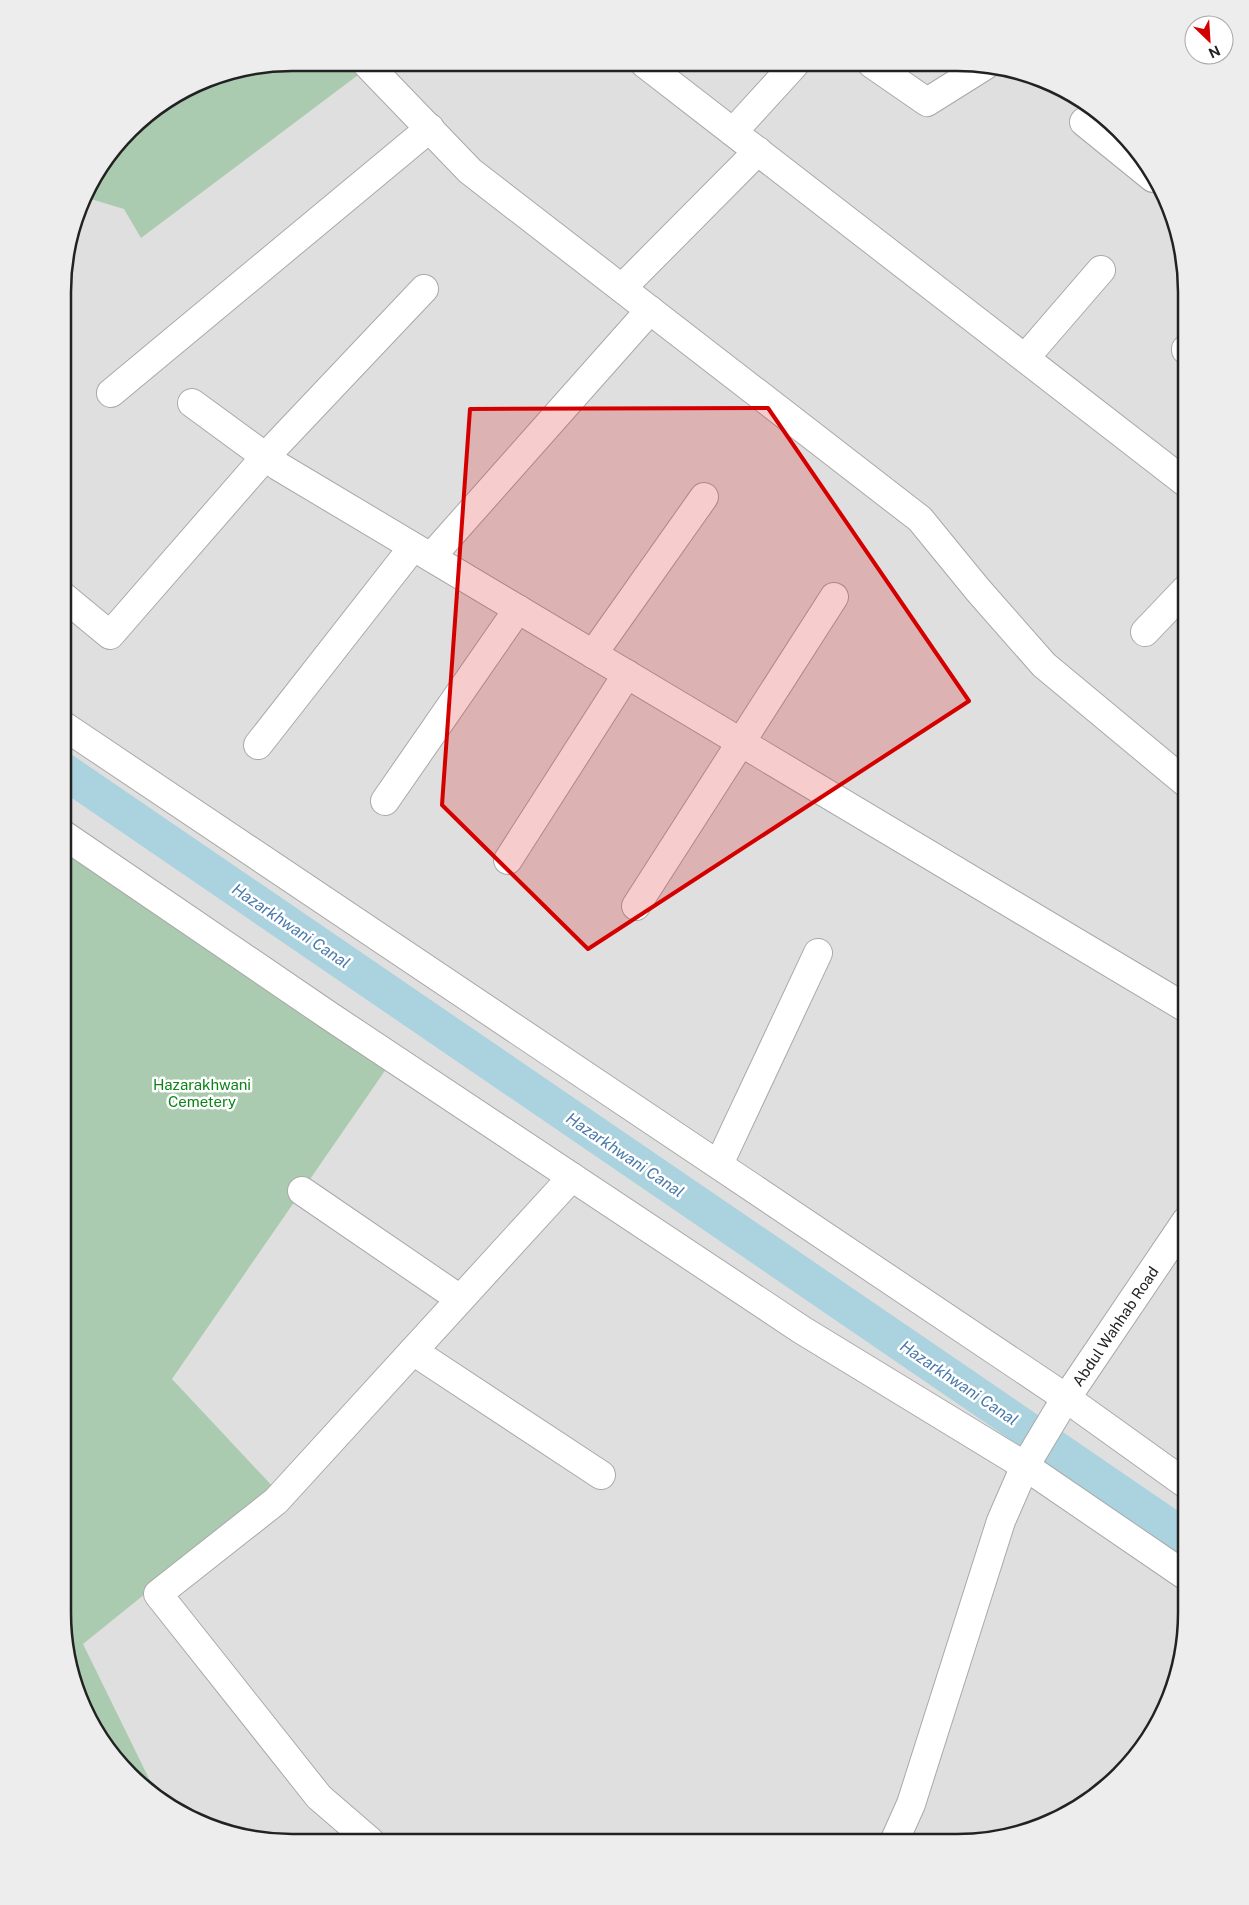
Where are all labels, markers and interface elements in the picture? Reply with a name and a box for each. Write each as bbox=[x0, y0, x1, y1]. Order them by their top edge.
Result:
north arrow bbox=[1184, 15, 1234, 65]
text: N bbox=[1206, 42, 1223, 61]
water label: Hazarkhwani Canal bbox=[229, 880, 353, 972]
park label: Hazarakhwani Cemetery bbox=[153, 1076, 251, 1110]
water label: Hazarkhwani Canal bbox=[563, 1109, 687, 1201]
street label: Abdul Wahhab Road bbox=[1069, 1263, 1161, 1389]
water label: Hazarkhwani Canal bbox=[897, 1337, 1021, 1429]

